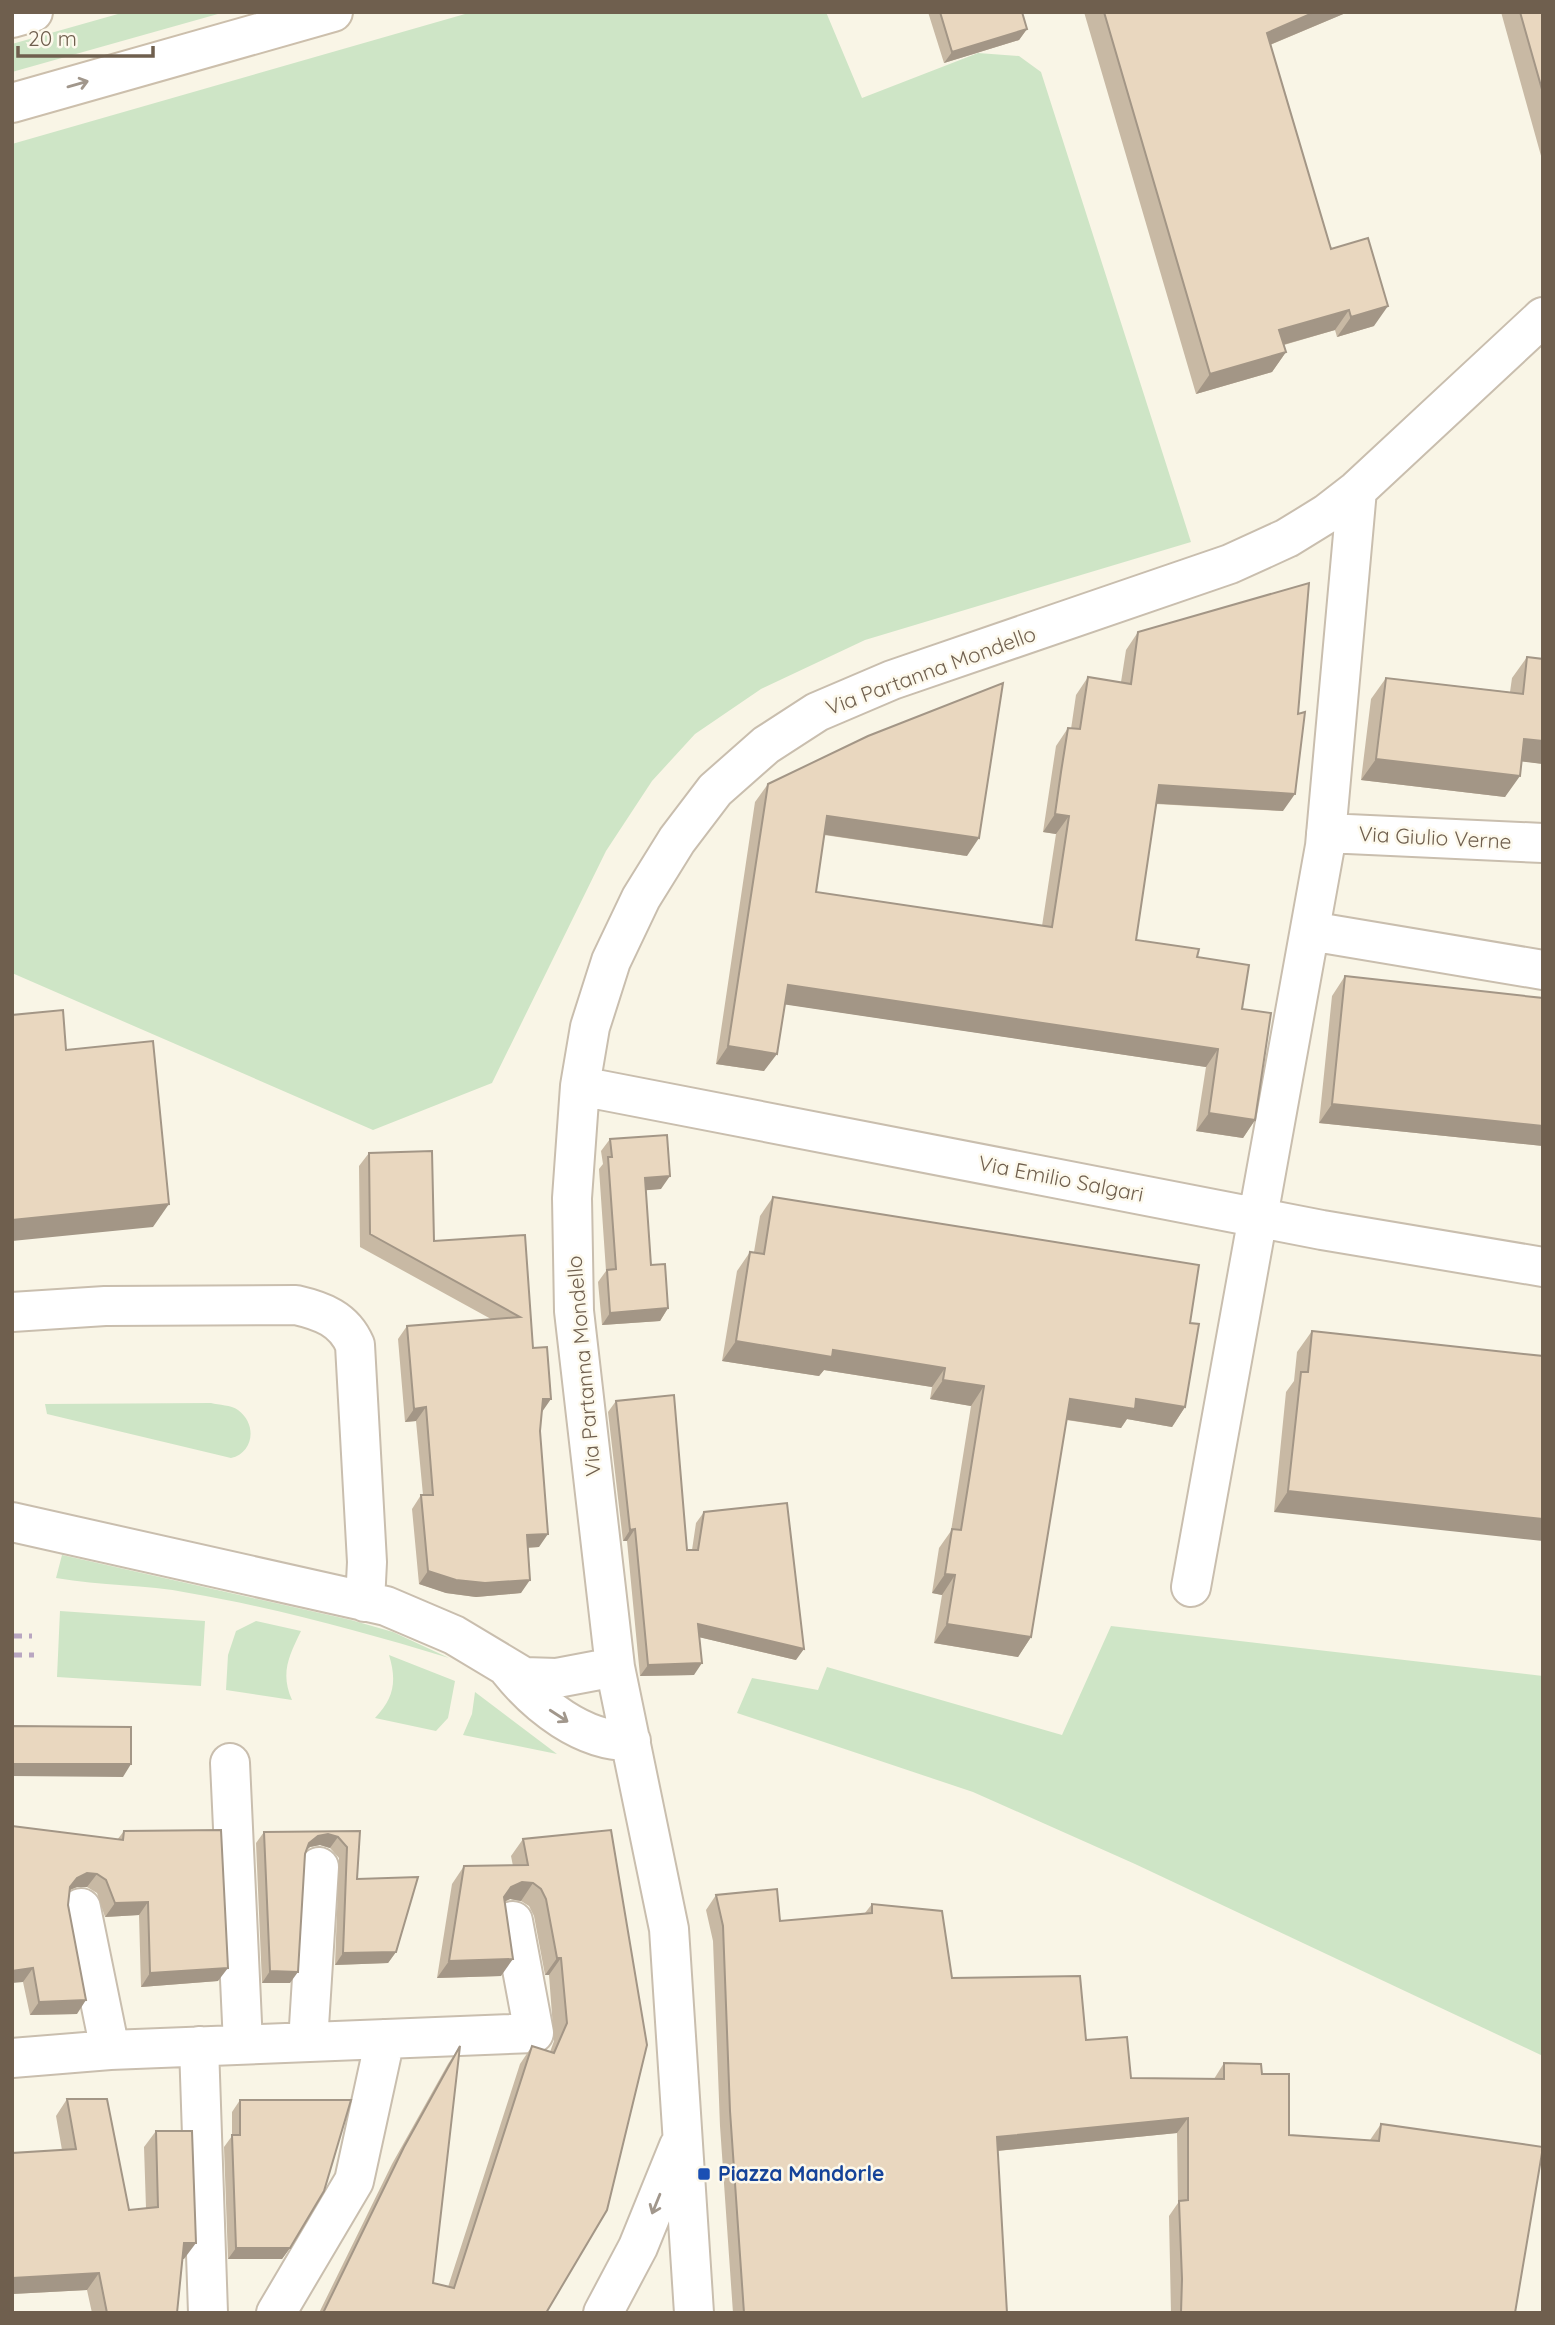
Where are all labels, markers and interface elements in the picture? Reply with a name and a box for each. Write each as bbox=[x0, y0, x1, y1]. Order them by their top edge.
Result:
scale bar bbox=[18, 14, 152, 58]
text: 20 m bbox=[28, 25, 77, 51]
one-way arrow bbox=[67, 77, 89, 90]
street label: Via Partanna Mondello bbox=[822, 620, 1039, 720]
street label: Via Giulio Verne bbox=[1358, 820, 1512, 854]
street label: Via Emilio Salgari bbox=[976, 1149, 1146, 1207]
street label: Via Partanna Mondello bbox=[560, 1255, 606, 1478]
one-way arrow bbox=[549, 1709, 569, 1723]
place label: Piazza Mandorle bbox=[718, 2160, 884, 2186]
marker: Piazza Mandorle bbox=[696, 2166, 712, 2182]
one-way arrow bbox=[648, 2193, 661, 2215]

